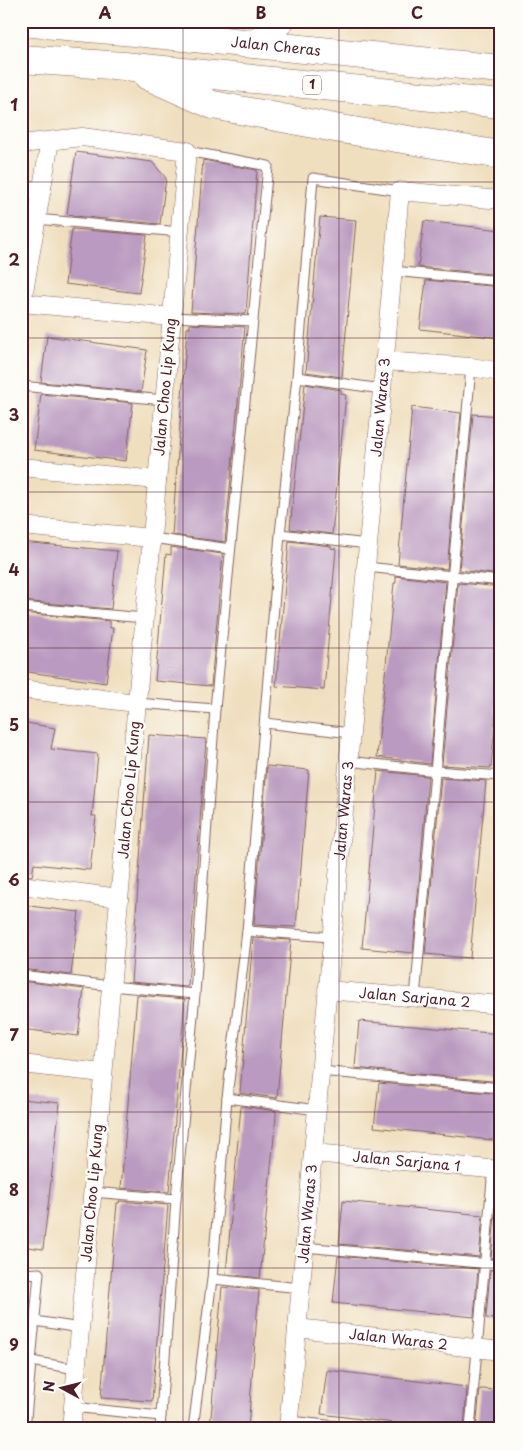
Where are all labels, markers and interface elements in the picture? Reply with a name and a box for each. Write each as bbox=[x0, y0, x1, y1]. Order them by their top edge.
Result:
text: A bbox=[99, 0, 112, 24]
text: B bbox=[256, 0, 267, 24]
text: C bbox=[411, 0, 423, 24]
street label: Jalan Cheras bbox=[230, 31, 322, 61]
road number: 1 bbox=[303, 76, 321, 94]
text: 1 bbox=[10, 92, 18, 116]
text: 2 bbox=[8, 247, 20, 271]
street label: Jalan Choo Lip Kung bbox=[148, 317, 181, 457]
street label: Jalan Waras 3 bbox=[365, 357, 395, 458]
text: 3 bbox=[9, 402, 19, 426]
text: 4 bbox=[9, 557, 20, 581]
text: 5 bbox=[9, 712, 19, 736]
street label: Jalan Choo Lip Kung bbox=[112, 720, 145, 860]
street label: Jalan Waras 3 bbox=[329, 760, 358, 861]
text: 6 bbox=[8, 867, 20, 891]
street label: Jalan Sarjana 2 bbox=[358, 982, 471, 1012]
text: 7 bbox=[9, 1022, 19, 1046]
street label: Jalan Choo Lip Kung bbox=[75, 1123, 108, 1263]
street label: Jalan Sarjana 1 bbox=[352, 1146, 461, 1176]
street label: Jalan Waras 3 bbox=[292, 1163, 322, 1264]
text: 8 bbox=[9, 1177, 19, 1201]
street label: Jalan Waras 2 bbox=[348, 1323, 449, 1355]
text: 9 bbox=[9, 1332, 19, 1356]
north arrow bbox=[38, 1362, 88, 1412]
text: N bbox=[38, 1380, 60, 1393]

